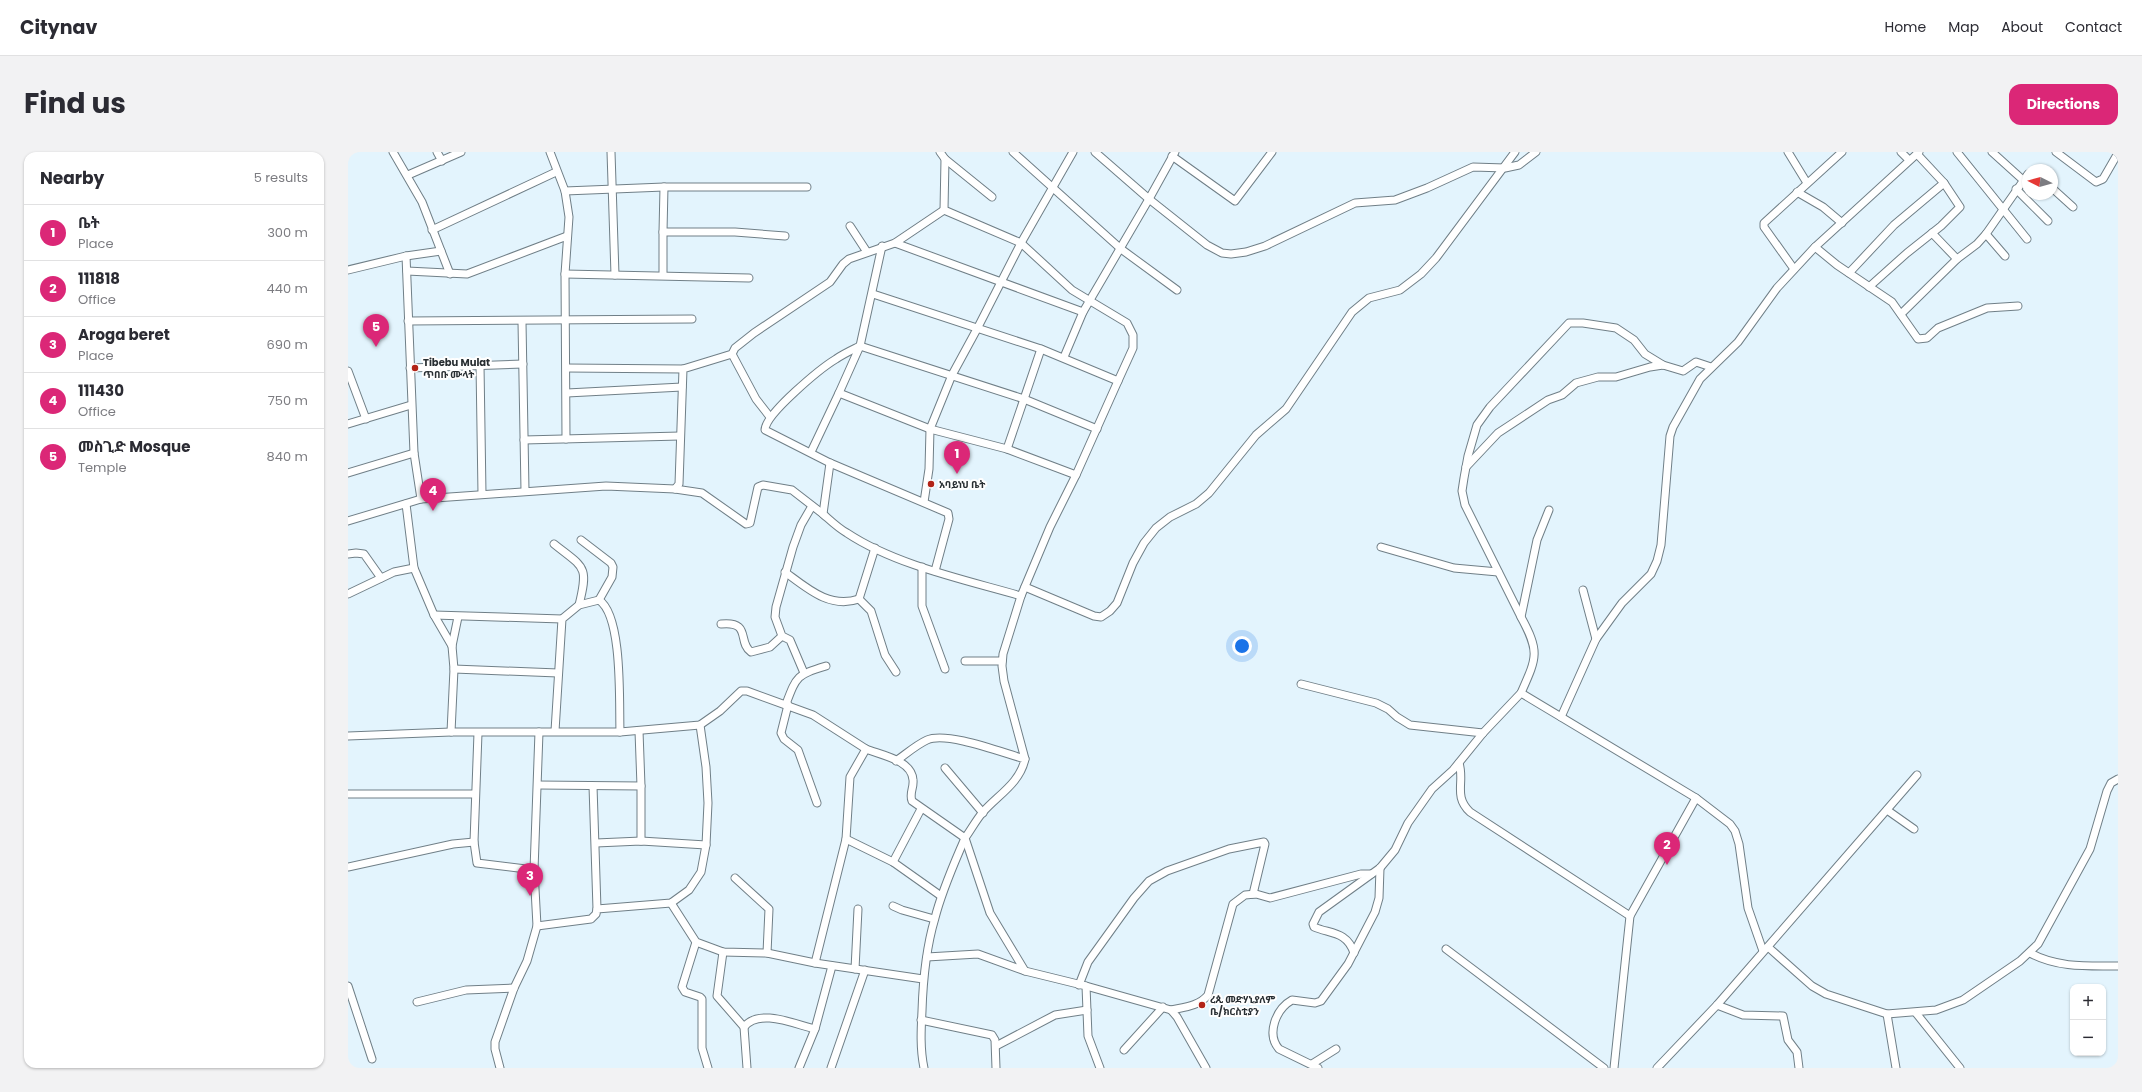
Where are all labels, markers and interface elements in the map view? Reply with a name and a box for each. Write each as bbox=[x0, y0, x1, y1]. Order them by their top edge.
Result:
text: Citynav bbox=[20, 14, 97, 41]
text: Home bbox=[1884, 17, 1926, 37]
text: Map bbox=[1948, 17, 1979, 37]
text: About bbox=[2001, 17, 2043, 37]
text: Contact bbox=[2065, 17, 2122, 37]
text: Find us bbox=[24, 84, 126, 123]
button: Directions bbox=[2009, 84, 2118, 125]
north arrow bbox=[2022, 164, 2058, 200]
text: Nearby bbox=[40, 166, 104, 190]
text: 5 results bbox=[254, 168, 308, 187]
text: ቤት bbox=[78, 212, 100, 233]
text: 1 bbox=[51, 223, 55, 242]
text: 300 m bbox=[267, 223, 308, 242]
text: Place bbox=[78, 234, 113, 253]
text: 111818 bbox=[78, 268, 120, 289]
text: 2 bbox=[49, 279, 57, 298]
text: 440 m bbox=[267, 279, 308, 298]
text: Office bbox=[78, 290, 116, 309]
pin: 5 bbox=[363, 314, 389, 347]
text: Aroga beret bbox=[78, 324, 170, 345]
text: 3 bbox=[49, 335, 57, 354]
text: 690 m bbox=[267, 335, 308, 354]
text: Place bbox=[78, 346, 113, 365]
place label: Tibebu Mulat ጥበቡ ሙላት bbox=[423, 355, 490, 382]
marker: Tibebu Mulat ጥበቡ ሙላት bbox=[410, 363, 420, 373]
text: 111430 bbox=[78, 380, 124, 401]
text: 4 bbox=[49, 391, 57, 410]
text: 750 m bbox=[268, 391, 308, 410]
text: Office bbox=[78, 402, 116, 421]
text: መስጊድ Mosque bbox=[78, 436, 190, 457]
pin: 1 bbox=[944, 441, 970, 474]
text: 5 bbox=[49, 447, 57, 466]
text: 840 m bbox=[267, 447, 308, 466]
text: Temple bbox=[78, 458, 127, 477]
place label: አባይነህ ቤት bbox=[939, 477, 986, 492]
pin: 4 bbox=[420, 478, 446, 511]
marker: አባይነህ ቤት bbox=[926, 479, 936, 489]
your location bbox=[1232, 636, 1252, 656]
pin: 2 bbox=[1654, 832, 1680, 865]
pin: 3 bbox=[517, 863, 543, 896]
map controls bbox=[2070, 984, 2106, 1056]
button: + bbox=[2070, 984, 2106, 1020]
place label: ረጲ መድሃኒያለም ቤ/ክርስቲያን bbox=[1210, 992, 1275, 1019]
marker: ረጲ መድሃኒያለም ቤ/ክርስቲያን bbox=[1197, 1000, 1207, 1010]
button: − bbox=[2070, 1020, 2106, 1056]

